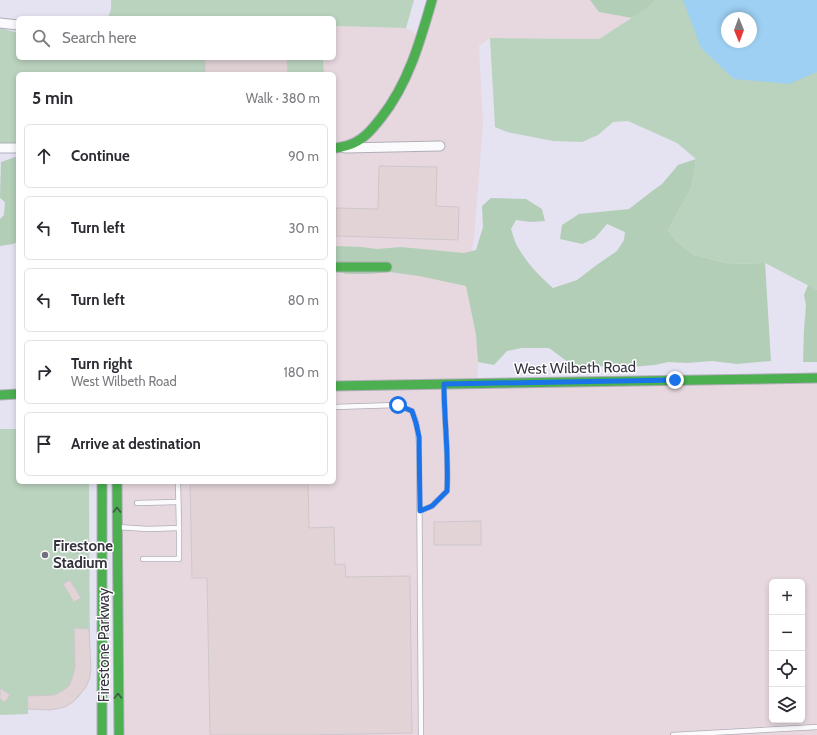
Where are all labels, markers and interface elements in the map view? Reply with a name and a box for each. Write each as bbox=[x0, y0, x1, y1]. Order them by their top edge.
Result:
north arrow bbox=[721, 12, 757, 48]
search box bbox=[16, 16, 336, 60]
icon: search bbox=[30, 27, 52, 49]
text: Search here bbox=[62, 29, 137, 47]
text: 5 min bbox=[32, 88, 73, 108]
text: Walk · 380 m bbox=[246, 90, 320, 106]
icon: ahead bbox=[33, 145, 55, 167]
text: Continue bbox=[71, 147, 130, 165]
text: 90 m bbox=[288, 148, 319, 164]
icon: left bbox=[33, 217, 55, 239]
text: Turn left bbox=[71, 219, 125, 237]
text: 30 m bbox=[289, 220, 319, 236]
icon: left bbox=[33, 289, 55, 311]
text: Turn left bbox=[71, 291, 125, 309]
text: 80 m bbox=[288, 292, 319, 308]
text: Turn right bbox=[71, 355, 132, 373]
street label: West Wilbeth Road bbox=[514, 358, 636, 378]
icon: right bbox=[33, 361, 55, 383]
text: 180 m bbox=[283, 364, 319, 380]
route end bbox=[666, 371, 684, 389]
text: West Wilbeth Road bbox=[71, 373, 177, 389]
route start bbox=[389, 396, 407, 414]
icon: arrive bbox=[33, 433, 55, 455]
text: Arrive at destination bbox=[71, 435, 201, 453]
one-way arrow bbox=[113, 507, 121, 513]
place label: Firestone Stadium bbox=[53, 537, 113, 572]
marker: Firestone Stadium bbox=[40, 550, 50, 560]
map controls bbox=[769, 579, 805, 723]
button: + bbox=[769, 579, 805, 615]
street label: Firestone Parkway bbox=[95, 587, 113, 702]
button: − bbox=[769, 615, 805, 651]
button: locate bbox=[769, 651, 805, 687]
button: layers bbox=[769, 687, 805, 723]
one-way arrow bbox=[114, 693, 122, 699]

